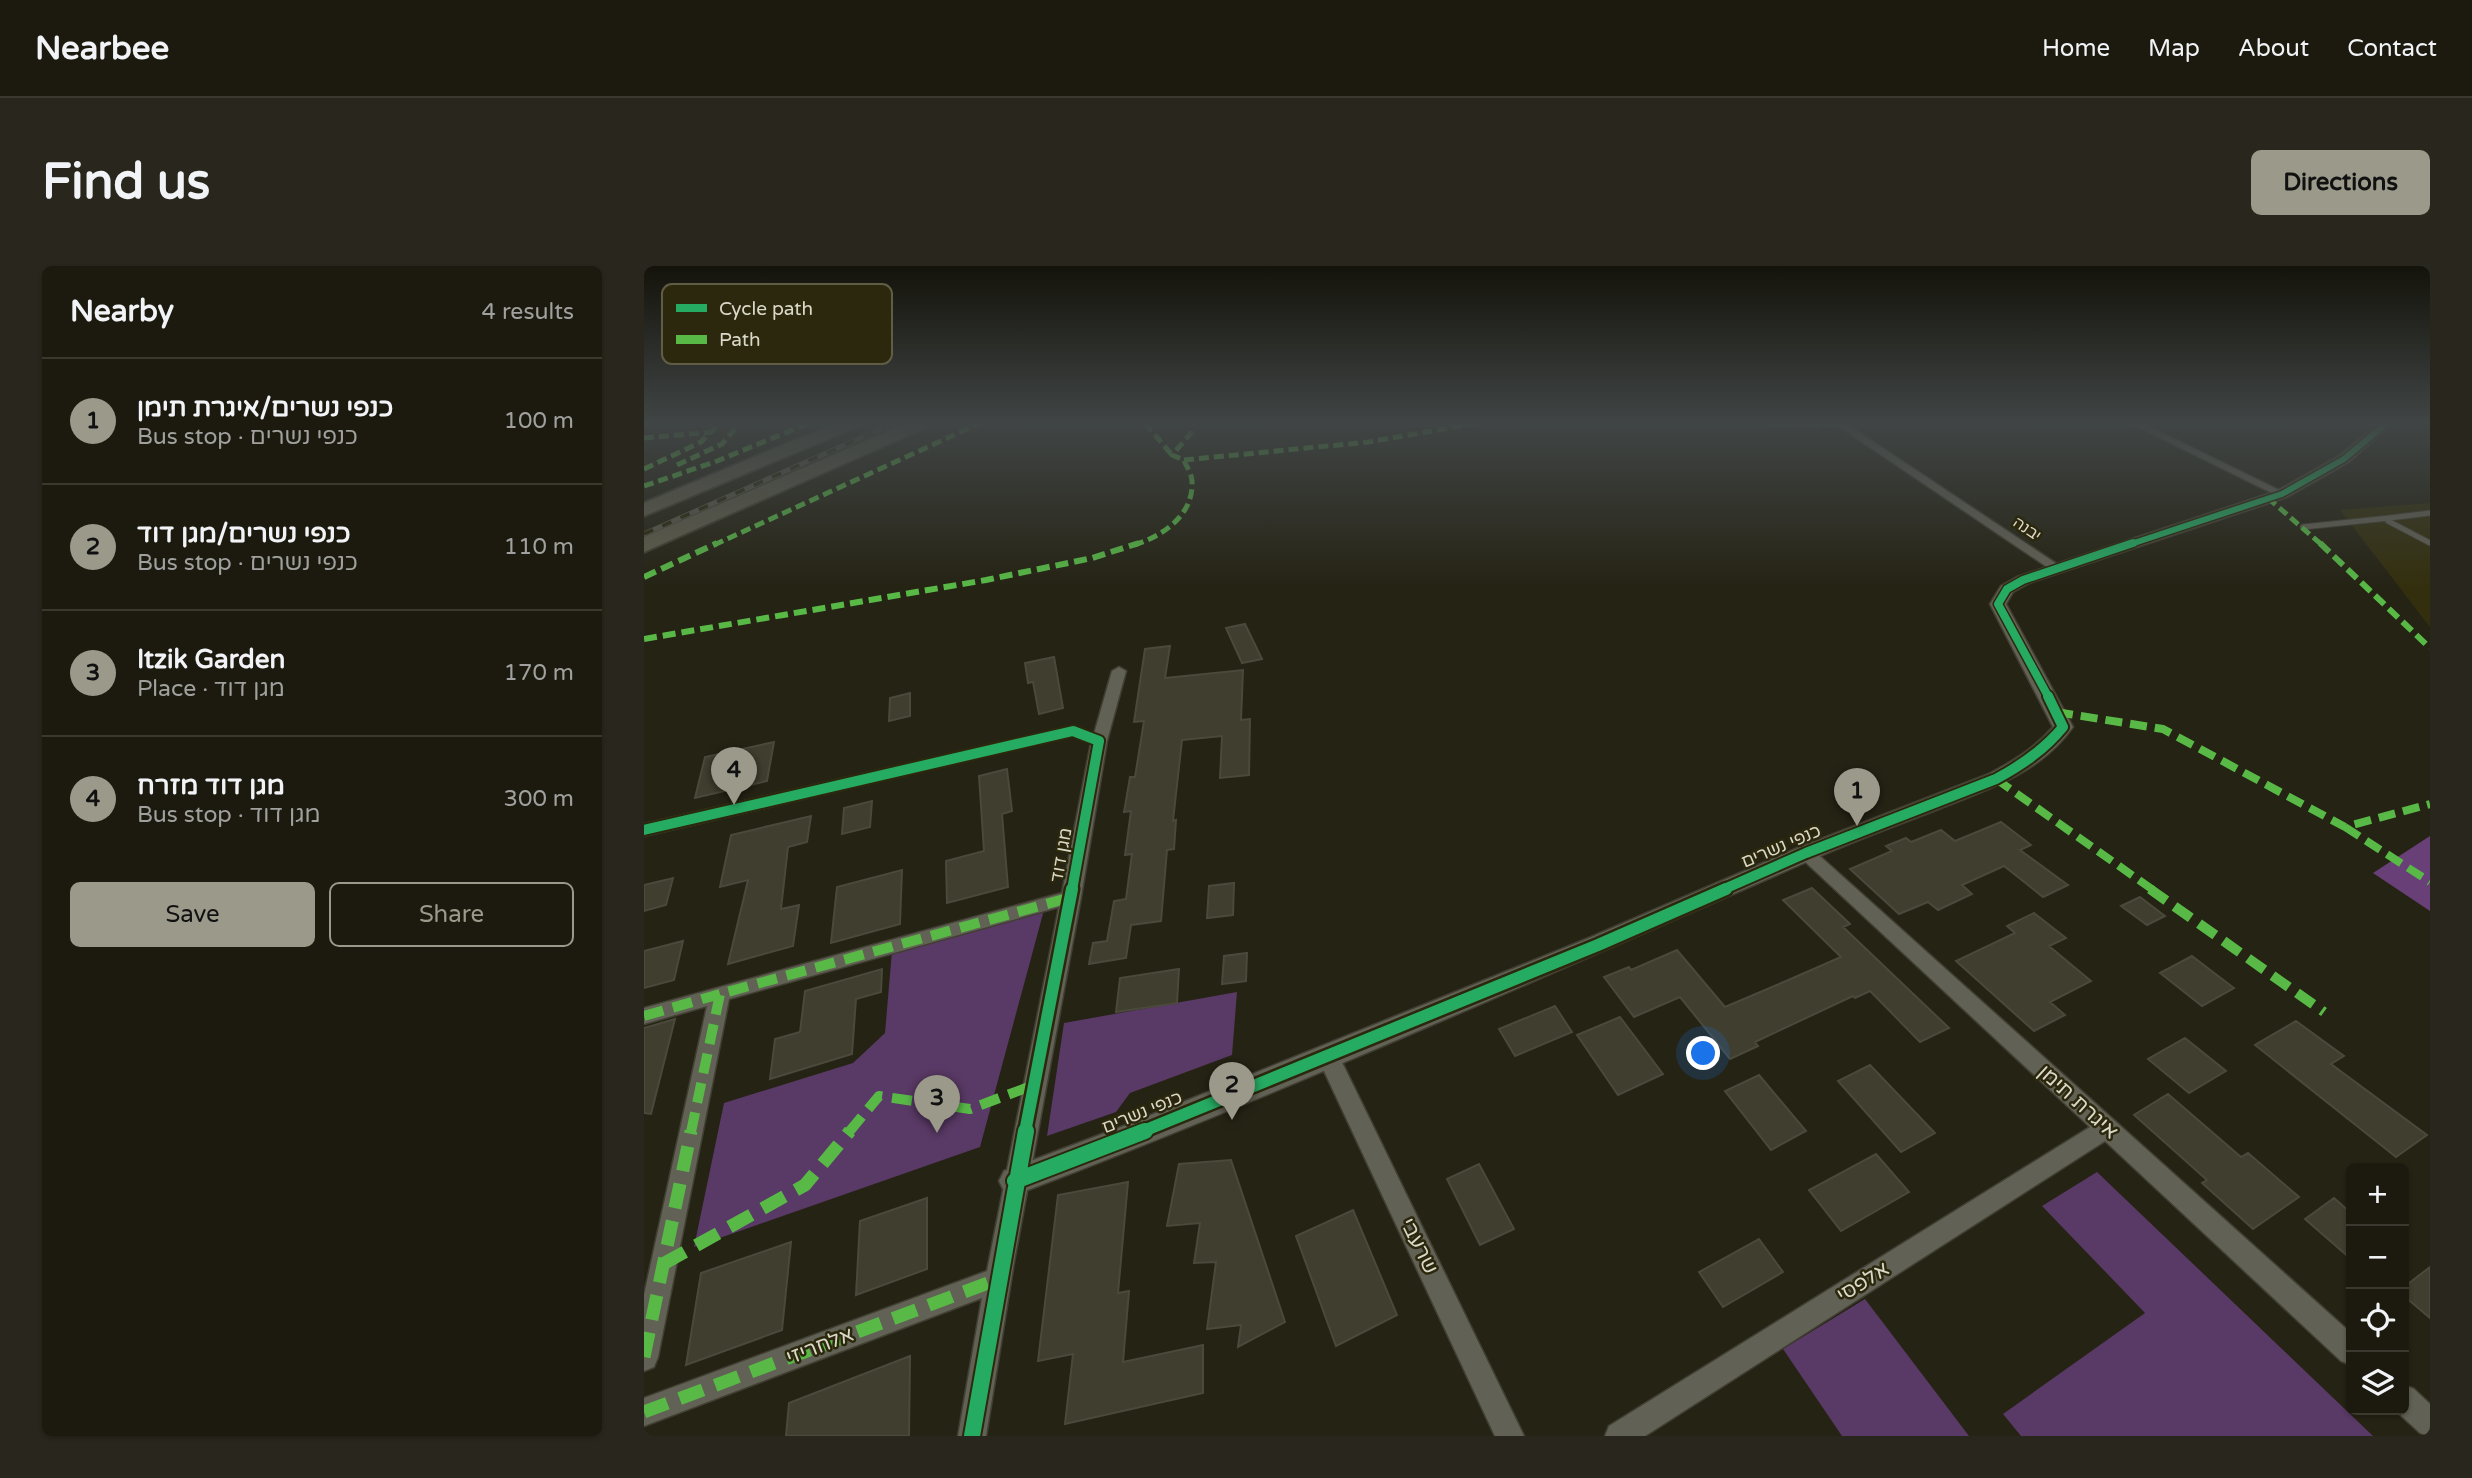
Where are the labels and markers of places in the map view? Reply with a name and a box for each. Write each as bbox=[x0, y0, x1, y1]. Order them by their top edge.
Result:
pin: 4 bbox=[711, 747, 757, 805]
pin: 1 bbox=[1834, 768, 1880, 826]
pin: 2 bbox=[1209, 1062, 1255, 1120]
pin: 3 bbox=[914, 1075, 960, 1133]

